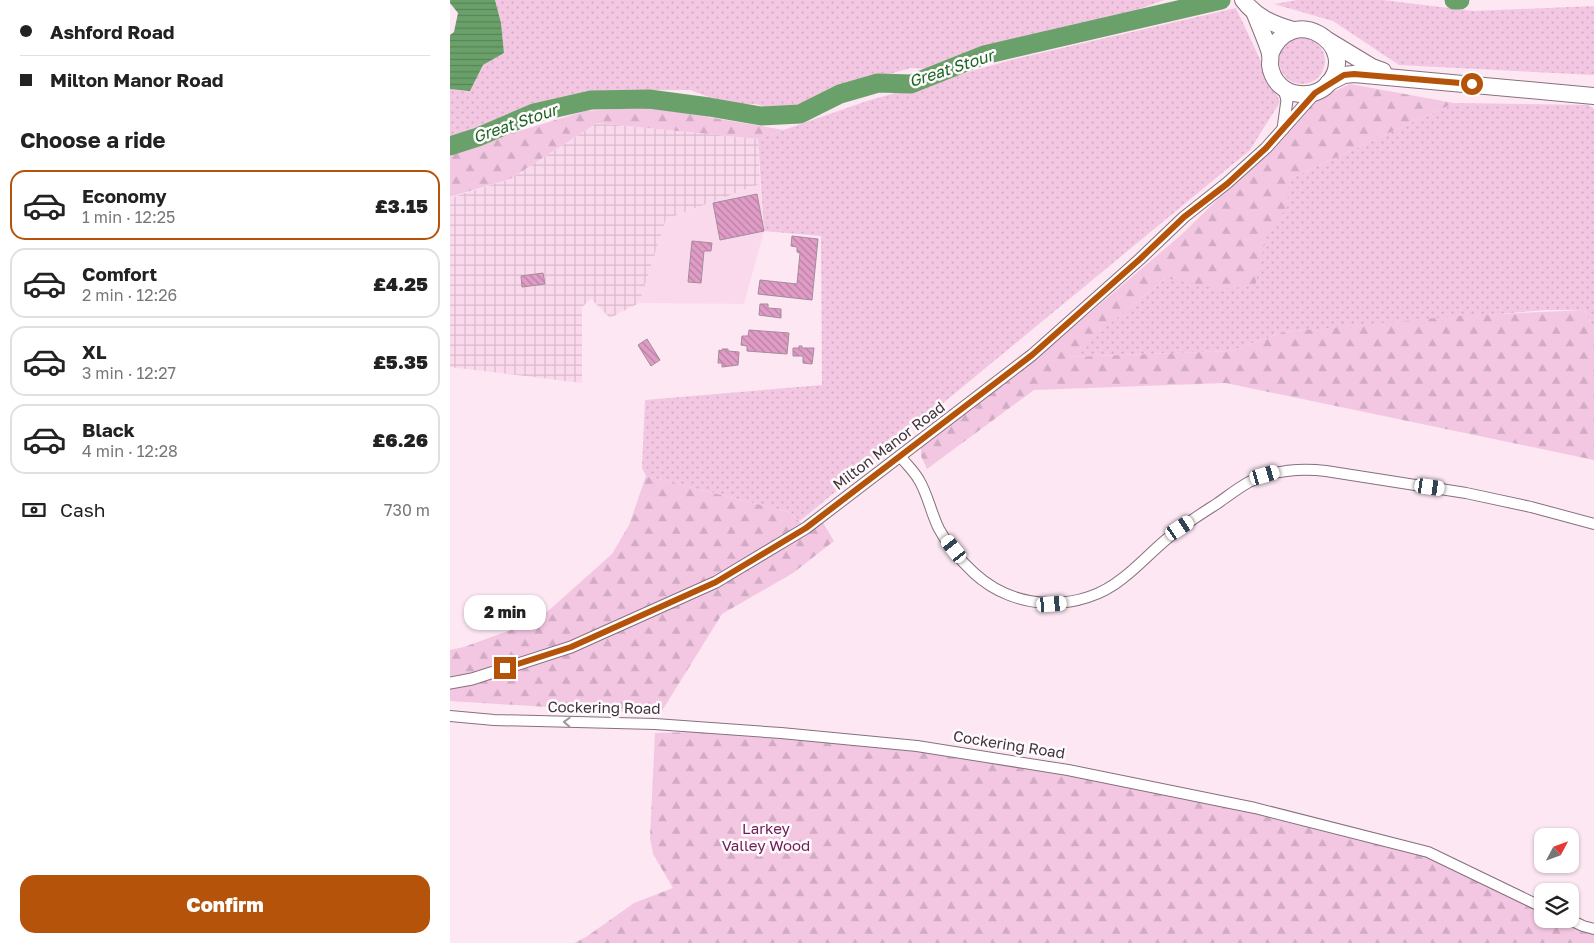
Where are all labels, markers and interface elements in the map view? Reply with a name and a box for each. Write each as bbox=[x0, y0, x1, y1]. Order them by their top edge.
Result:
text: Ashford Road bbox=[50, 20, 174, 43]
water label: Great Stour bbox=[906, 44, 998, 91]
text: Milton Manor Road bbox=[50, 68, 223, 91]
route start bbox=[1461, 73, 1483, 95]
water label: Great Stour bbox=[470, 98, 562, 147]
text: Choose a ride bbox=[20, 126, 166, 153]
icon: car bbox=[22, 183, 67, 228]
text: Economy bbox=[82, 184, 167, 207]
text: £3.15 bbox=[375, 194, 428, 217]
text: 1 min · 12:25 bbox=[82, 207, 175, 227]
icon: car bbox=[22, 261, 67, 306]
text: Comfort bbox=[82, 262, 157, 285]
text: £4.25 bbox=[373, 272, 428, 295]
text: 2 min · 12:26 bbox=[82, 285, 177, 305]
icon: car bbox=[22, 339, 67, 384]
text: XL bbox=[82, 340, 107, 363]
text: £5.35 bbox=[373, 350, 428, 373]
text: 3 min · 12:27 bbox=[82, 363, 176, 383]
street label: Milton Manor Road bbox=[829, 397, 948, 493]
icon: car bbox=[22, 417, 67, 462]
text: Black bbox=[82, 418, 135, 441]
text: £6.26 bbox=[373, 428, 428, 451]
text: 4 min · 12:28 bbox=[82, 441, 178, 461]
car bbox=[1248, 464, 1281, 486]
car bbox=[1414, 477, 1445, 497]
icon: cash bbox=[20, 496, 48, 524]
text: Cash bbox=[60, 498, 105, 521]
text: 730 m bbox=[384, 500, 430, 520]
car bbox=[1163, 513, 1196, 543]
car bbox=[938, 533, 969, 565]
car bbox=[1036, 595, 1067, 613]
callout: 2 min bbox=[464, 596, 546, 630]
text: 2 min bbox=[484, 602, 526, 622]
route end bbox=[494, 657, 516, 679]
street label: Cockering Road bbox=[547, 697, 661, 717]
one-way arrow bbox=[562, 717, 570, 727]
street label: Cockering Road bbox=[952, 726, 1066, 762]
park label: Larkey Valley Wood bbox=[722, 819, 810, 854]
north arrow bbox=[1534, 828, 1579, 872]
map controls bbox=[1534, 828, 1579, 928]
button: Confirm bbox=[20, 875, 430, 933]
button: layers bbox=[1534, 883, 1579, 928]

